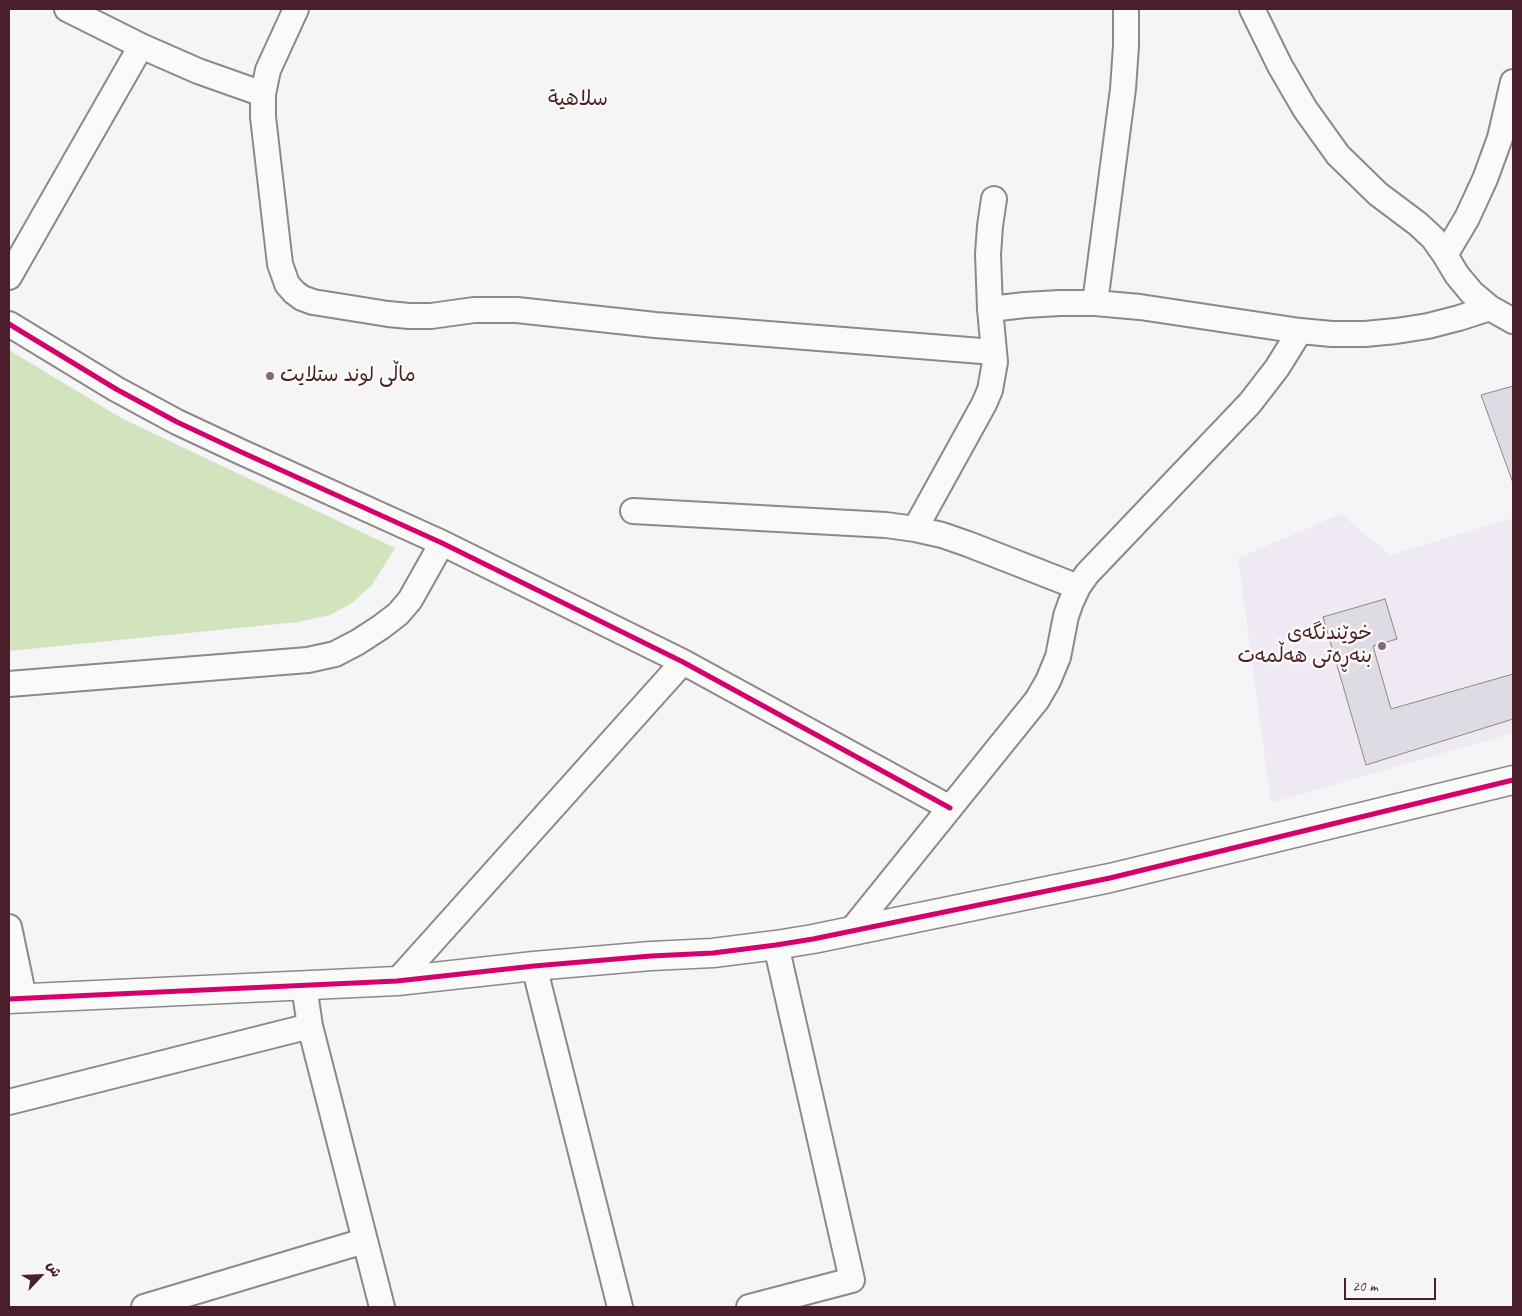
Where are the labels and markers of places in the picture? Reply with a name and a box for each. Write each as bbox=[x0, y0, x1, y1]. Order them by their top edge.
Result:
place label: ماڵی لوند ستلایت bbox=[280, 364, 416, 388]
marker: ماڵی لوند ستلایت bbox=[264, 370, 276, 382]
place label: خوێندنگەی بنەڕەتی هەڵمەت bbox=[1238, 622, 1372, 669]
marker: خوێندنگەی بنەڕەتی هەڵمەت bbox=[1376, 640, 1388, 652]

